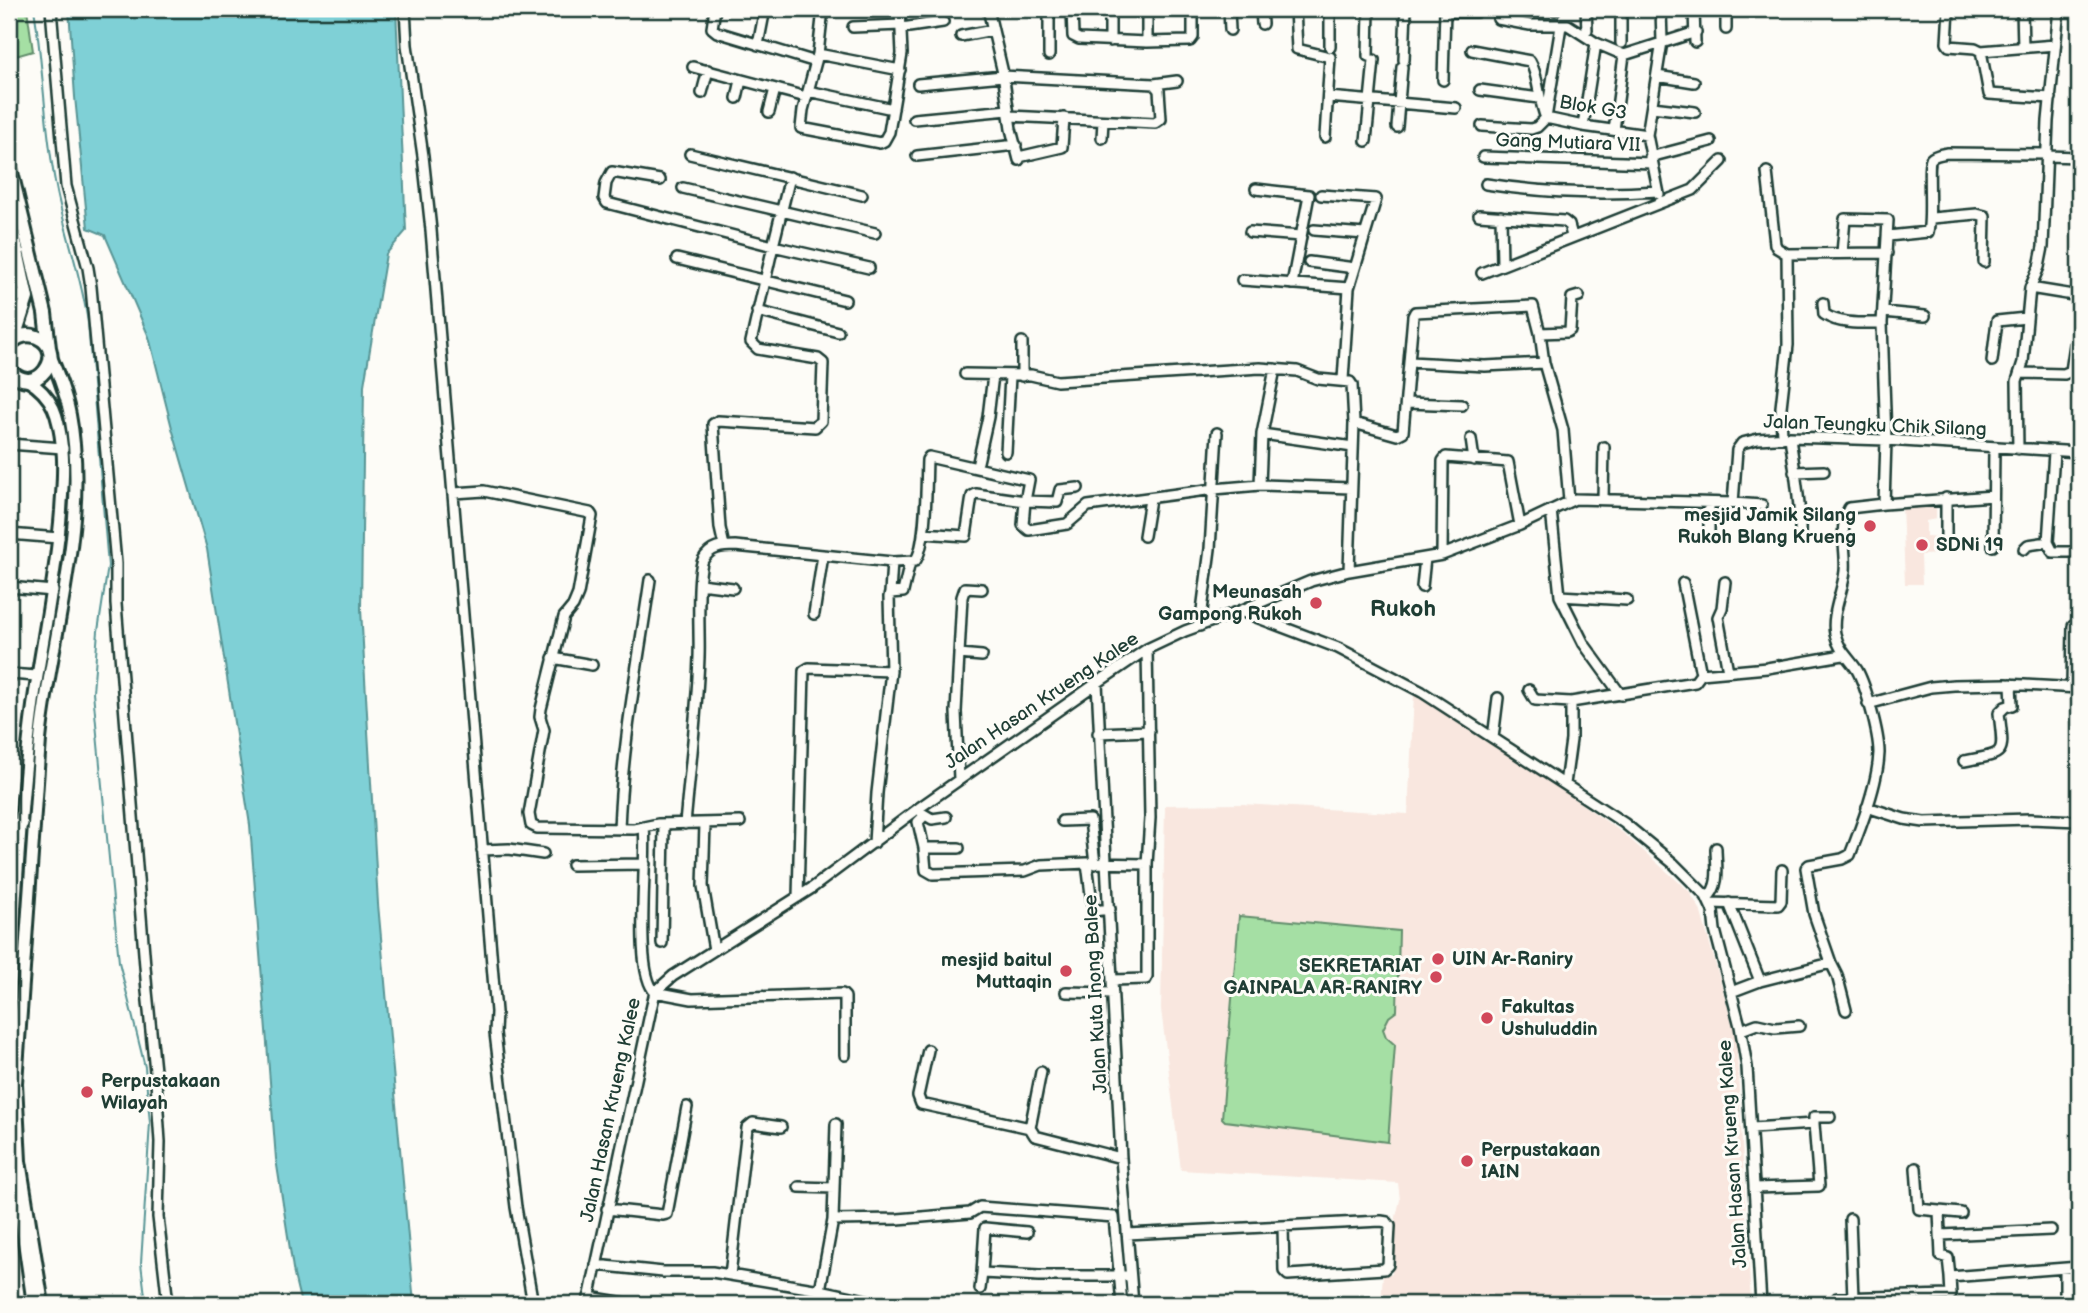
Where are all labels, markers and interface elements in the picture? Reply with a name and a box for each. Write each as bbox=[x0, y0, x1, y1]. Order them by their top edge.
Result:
street label: Blok G3 bbox=[1557, 91, 1629, 125]
street label: Gang Mutiara VII bbox=[1495, 129, 1641, 157]
street label: Jalan Teungku Chik Silang bbox=[1763, 411, 1987, 441]
place label: mesjid Jamik Silang Rukoh Blang Krueng bbox=[1677, 504, 1856, 549]
marker: mesjid Jamik Silang Rukoh Blang Krueng bbox=[1862, 518, 1878, 534]
place label: SDNi 19 bbox=[1936, 534, 2004, 557]
marker: SDNi 19 bbox=[1914, 537, 1930, 553]
place label: Meunasah Gampong Rukoh bbox=[1158, 581, 1302, 626]
marker: Meunasah Gampong Rukoh bbox=[1308, 595, 1324, 611]
district label: Rukoh bbox=[1370, 595, 1436, 623]
street label: Jalan Hasan Krueng Kalee bbox=[941, 627, 1143, 775]
street label: Jalan Kuta Inong Balee bbox=[1079, 894, 1113, 1094]
place label: UIN Ar-Raniry bbox=[1452, 948, 1573, 971]
place label: mesjid baitul Muttaqin bbox=[941, 949, 1052, 994]
marker: UIN Ar-Raniry bbox=[1430, 951, 1446, 967]
place label: SEKRETARIAT GAINPALA AR-RANIRY bbox=[1224, 955, 1423, 1000]
marker: mesjid baitul Muttaqin bbox=[1058, 963, 1074, 979]
marker: SEKRETARIAT GAINPALA AR-RANIRY bbox=[1428, 969, 1444, 985]
street label: Jalan Hasan Krueng Kalee bbox=[576, 996, 646, 1224]
place label: Fakultas Ushuluddin bbox=[1501, 996, 1598, 1041]
marker: Fakultas Ushuluddin bbox=[1479, 1010, 1495, 1026]
street label: Jalan Hasan Krueng Kalee bbox=[1714, 1039, 1752, 1269]
place label: Perpustakaan Wilayah bbox=[101, 1070, 220, 1115]
marker: Perpustakaan Wilayah bbox=[79, 1084, 95, 1100]
place label: Perpustakaan IAIN bbox=[1481, 1139, 1600, 1184]
marker: Perpustakaan IAIN bbox=[1459, 1153, 1475, 1169]

